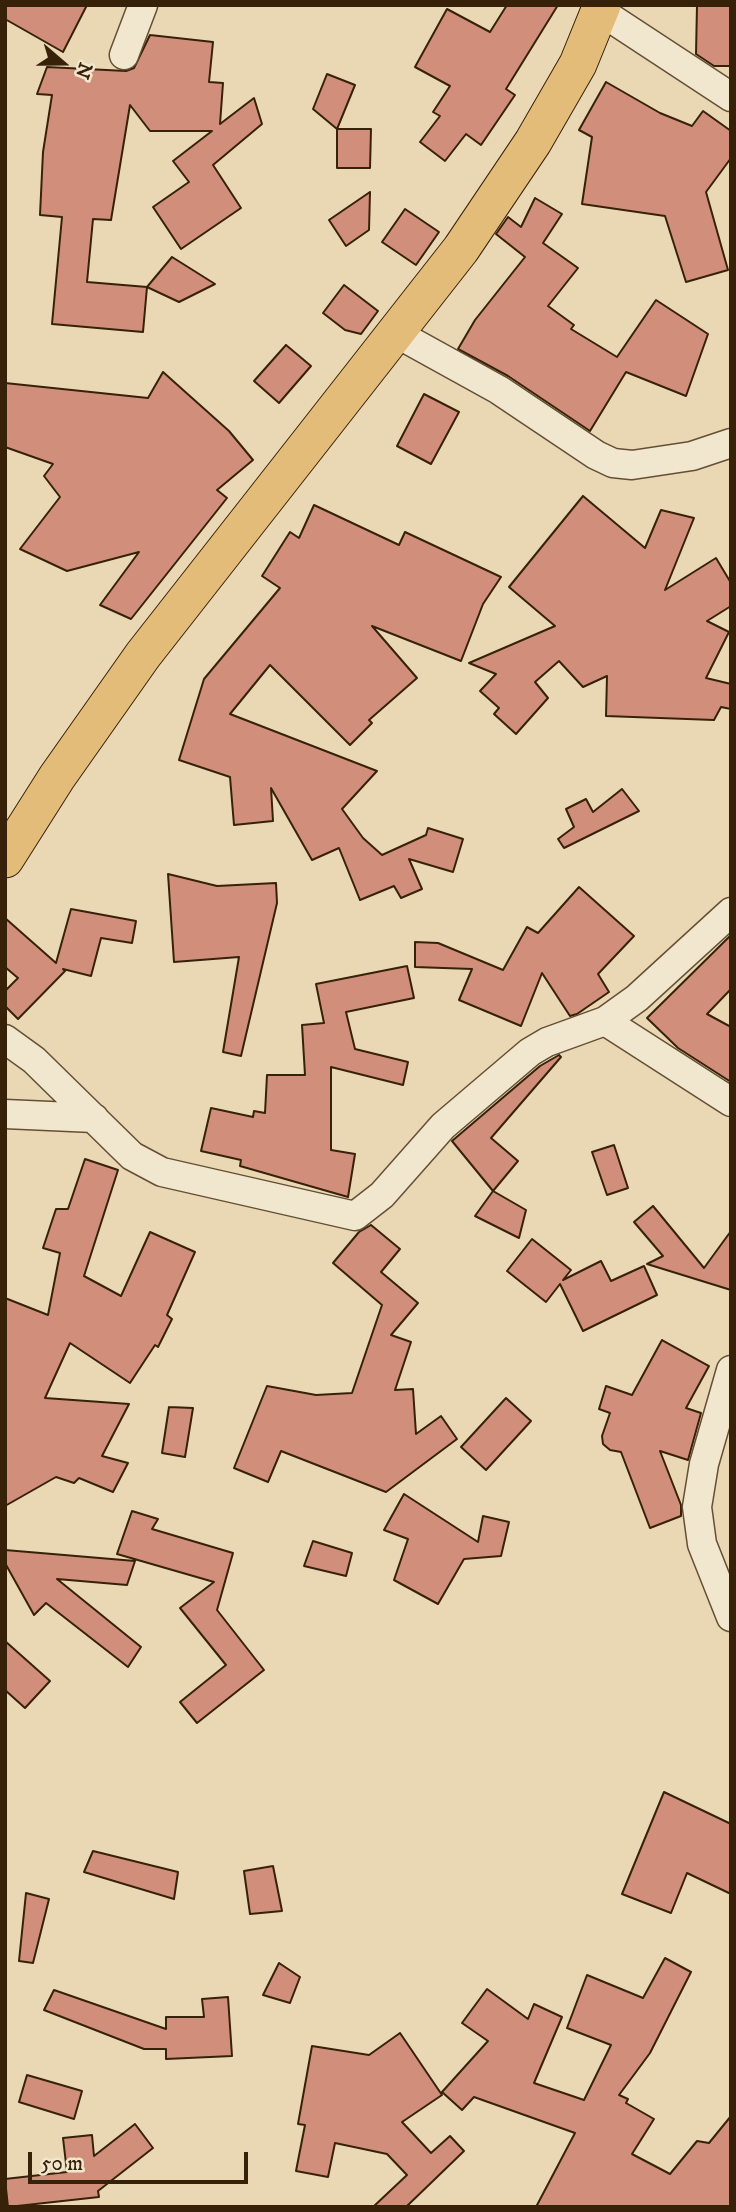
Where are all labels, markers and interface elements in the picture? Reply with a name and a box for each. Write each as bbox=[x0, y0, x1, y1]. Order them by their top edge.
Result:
north arrow bbox=[28, 28, 98, 98]
text: N bbox=[70, 59, 97, 82]
scale bar bbox=[32, 2138, 252, 2182]
text: 50 m bbox=[41, 2151, 83, 2177]

